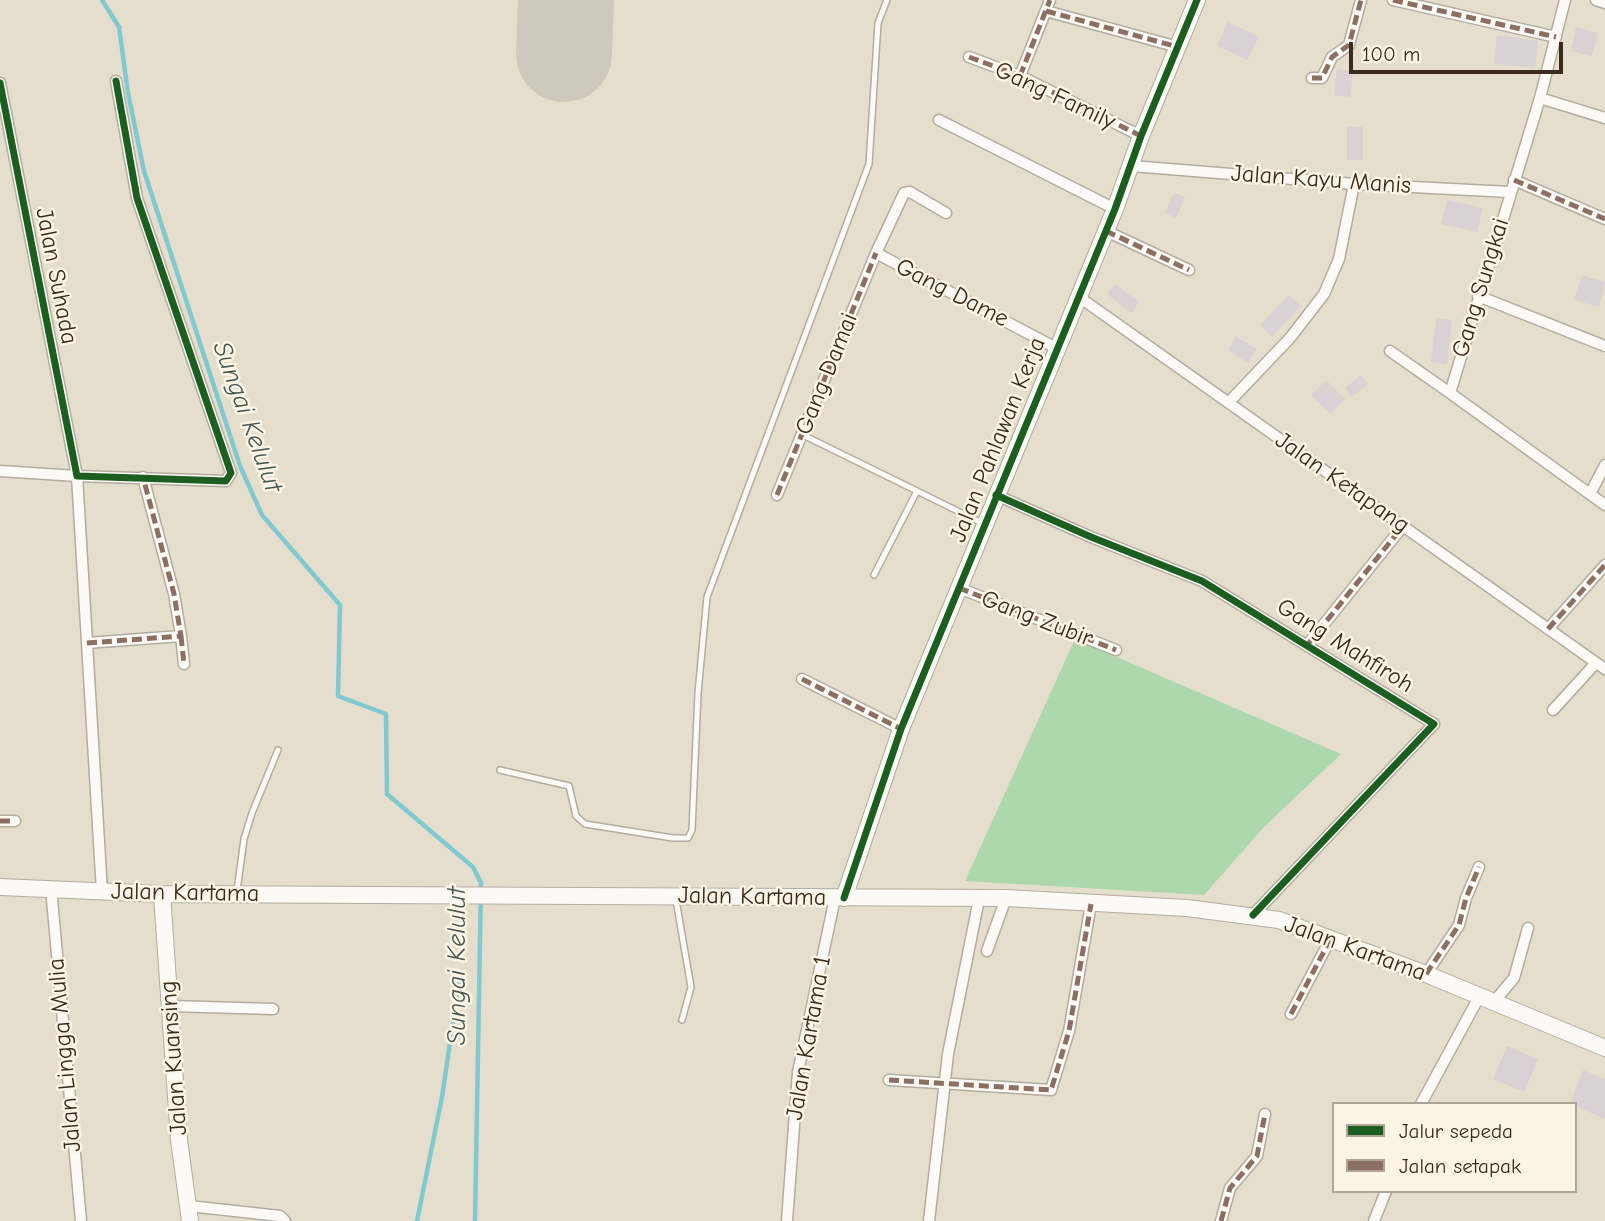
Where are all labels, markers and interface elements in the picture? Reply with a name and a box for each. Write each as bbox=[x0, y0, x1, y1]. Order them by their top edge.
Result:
scale bar bbox=[1353, 28, 1566, 72]
text: 100 m bbox=[1362, 42, 1420, 66]
street label: Gang Family bbox=[990, 56, 1120, 136]
street label: Jalan Kayu Manis bbox=[1230, 159, 1412, 201]
street label: Jalan Suhada bbox=[29, 205, 83, 347]
street label: Gang Sungkai bbox=[1446, 215, 1516, 361]
street label: Gang Dame bbox=[891, 252, 1013, 334]
street label: Gang Damai bbox=[790, 309, 864, 439]
street label: Jalan Pahlawan Kerja bbox=[944, 333, 1052, 547]
water label: Sungai Kelulut bbox=[205, 337, 289, 497]
street label: Jalan Ketapang bbox=[1269, 426, 1415, 540]
street label: Gang Zubir bbox=[977, 584, 1097, 654]
street label: Gang Mahfiroh bbox=[1271, 593, 1419, 699]
street label: Jalan Kartama bbox=[111, 877, 259, 909]
street label: Jalan Kartama bbox=[678, 881, 826, 913]
water label: Sungai Kelulut bbox=[442, 887, 474, 1045]
street label: Jalan Kartama bbox=[1280, 910, 1430, 988]
street label: Jalan Kartama 1 bbox=[780, 954, 838, 1122]
street label: Jalan Lingga Mulia bbox=[42, 957, 88, 1153]
street label: Jalan Kuansing bbox=[154, 980, 194, 1136]
legend bbox=[1332, 1102, 1577, 1193]
text: Jalur sepeda bbox=[1399, 1119, 1513, 1143]
text: Jalan setapak bbox=[1399, 1154, 1521, 1178]

